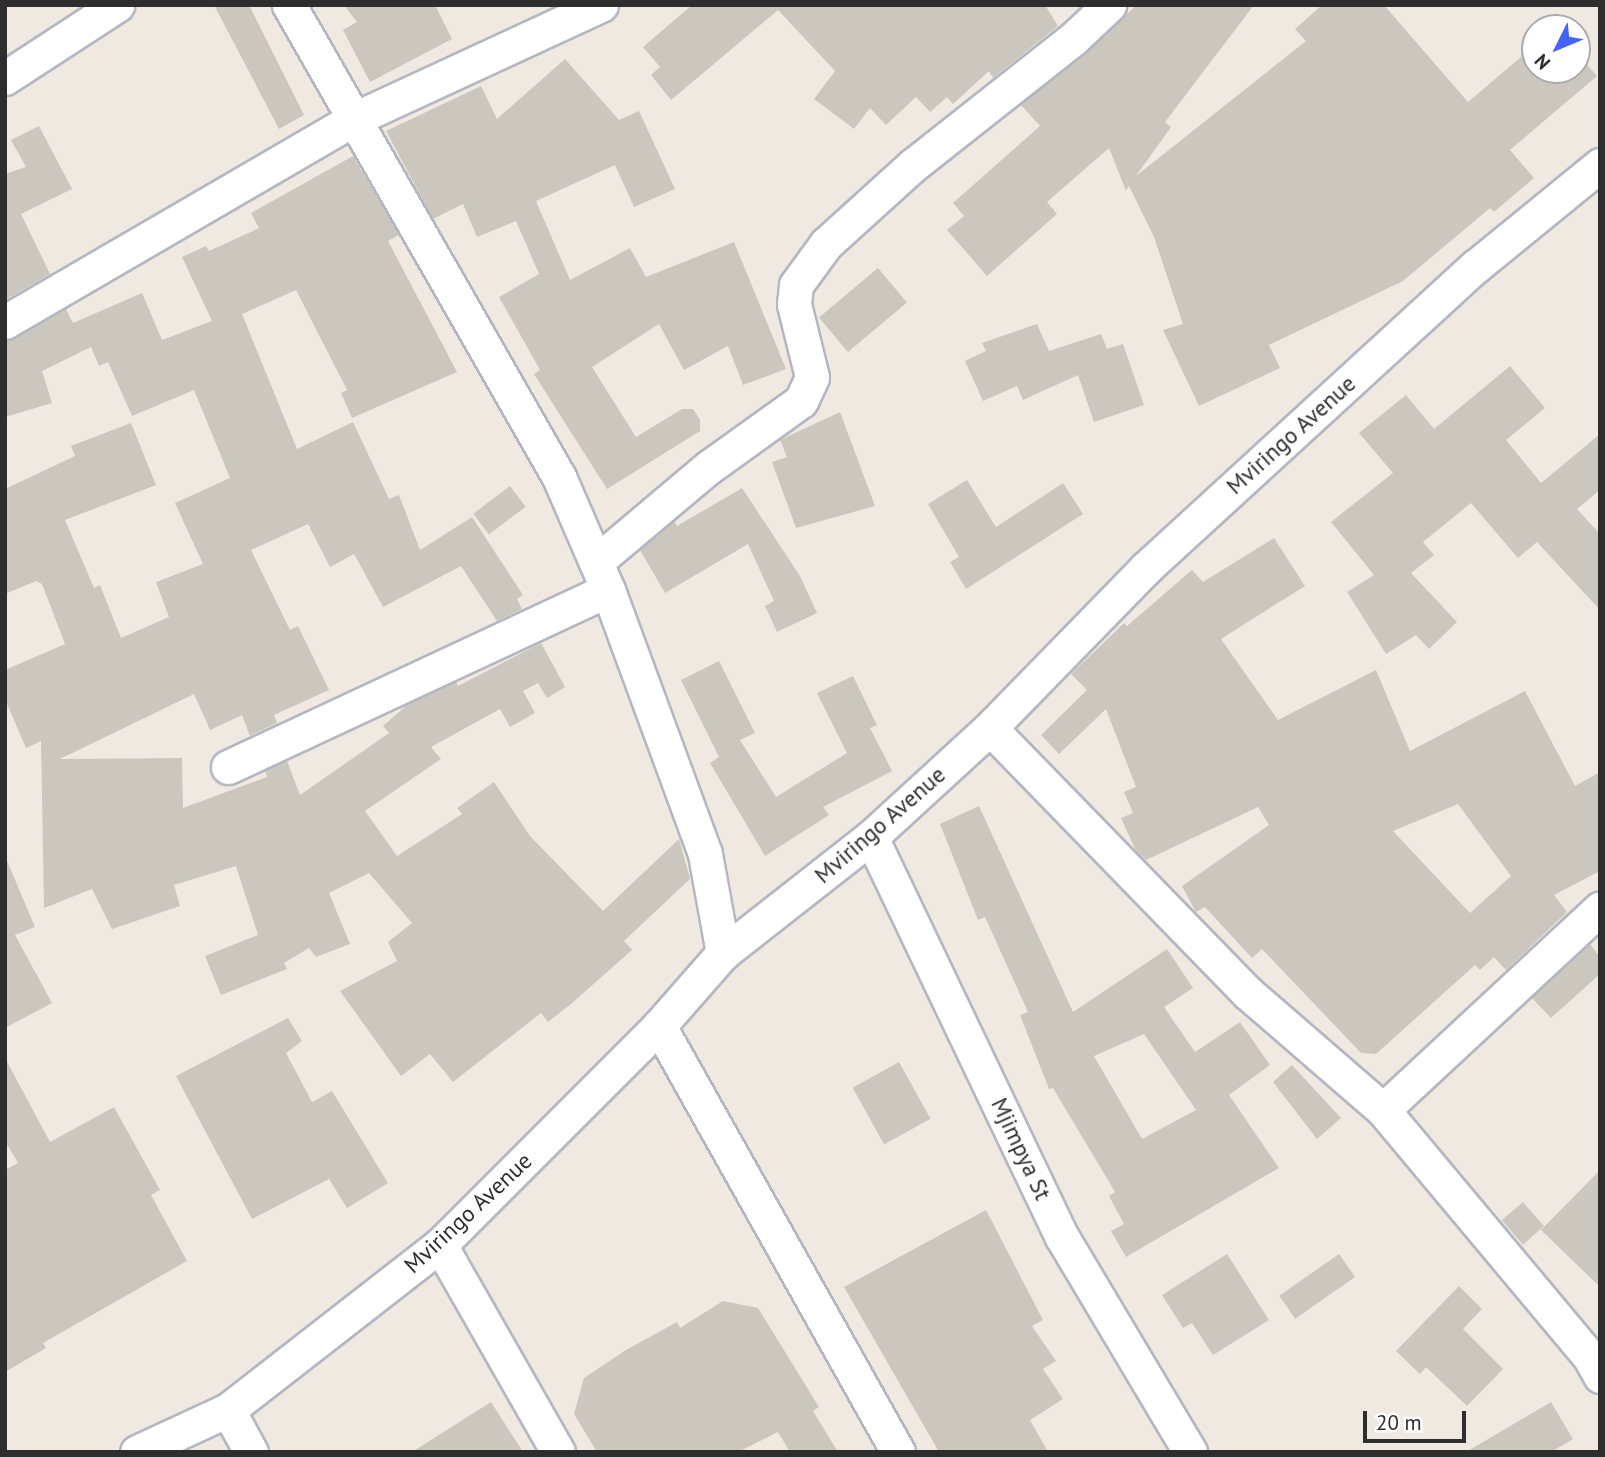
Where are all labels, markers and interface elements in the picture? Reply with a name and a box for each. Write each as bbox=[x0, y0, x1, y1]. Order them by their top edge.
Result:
north arrow bbox=[1521, 14, 1591, 84]
text: N bbox=[1529, 49, 1555, 75]
street label: Mviringo Avenue bbox=[1221, 370, 1361, 500]
street label: Mviringo Avenue bbox=[809, 761, 951, 889]
street label: Mjimpya St bbox=[985, 1093, 1057, 1205]
street label: Mviringo Avenue bbox=[398, 1147, 538, 1279]
scale bar bbox=[1367, 1398, 1470, 1442]
text: 20 m bbox=[1376, 1409, 1422, 1436]

